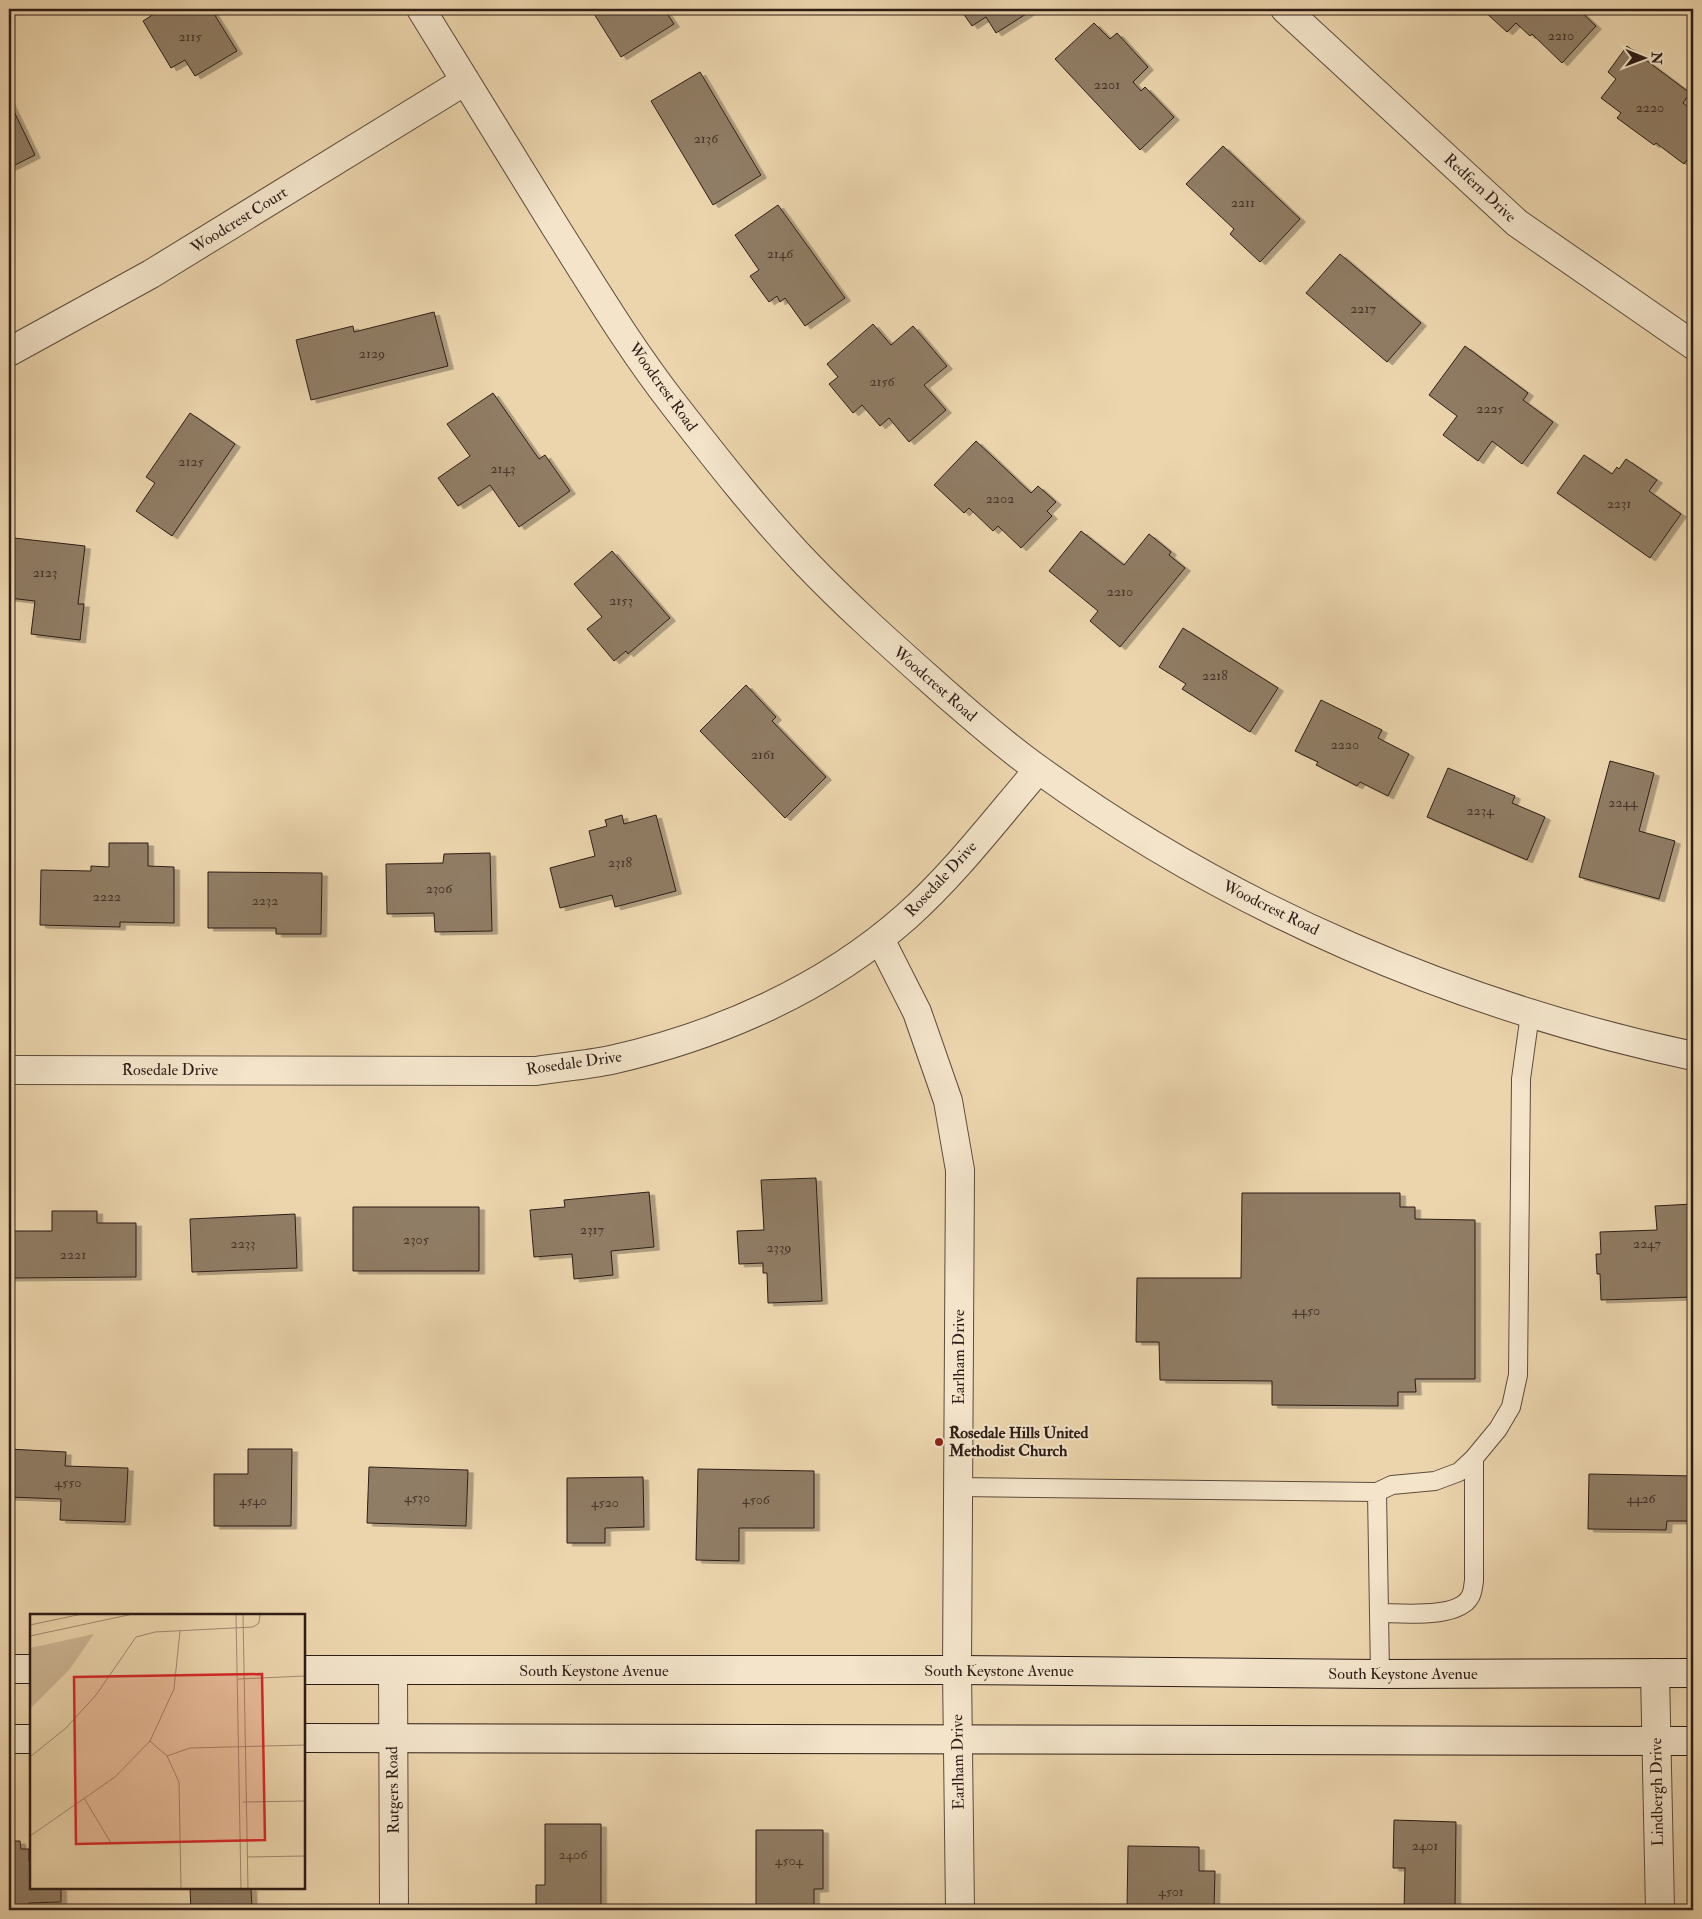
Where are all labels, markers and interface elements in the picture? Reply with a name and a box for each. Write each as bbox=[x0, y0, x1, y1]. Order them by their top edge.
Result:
house number: 2210 bbox=[1548, 27, 1574, 44]
house number: 2115 bbox=[178, 28, 202, 45]
north arrow bbox=[1620, 32, 1670, 82]
text: N bbox=[1648, 51, 1665, 65]
house number: 2201 bbox=[1094, 76, 1120, 93]
house number: 2220 bbox=[1636, 99, 1664, 116]
house number: 2136 bbox=[694, 130, 719, 147]
street label: Redfern Drive bbox=[1440, 149, 1521, 227]
street label: Woodcrest Court bbox=[186, 182, 291, 258]
house number: 2211 bbox=[1231, 194, 1255, 211]
house number: 2146 bbox=[767, 245, 794, 262]
house number: 2217 bbox=[1350, 300, 1376, 317]
street label: Woodcrest Road bbox=[624, 338, 702, 435]
house number: 2129 bbox=[359, 345, 385, 362]
house number: 2156 bbox=[869, 373, 896, 390]
house number: 2225 bbox=[1476, 400, 1505, 417]
house number: 2125 bbox=[178, 453, 204, 470]
house number: 2143 bbox=[490, 460, 516, 477]
house number: 2202 bbox=[986, 490, 1014, 507]
house number: 2231 bbox=[1607, 495, 1631, 512]
house number: 2123 bbox=[33, 564, 57, 581]
house number: 2210 bbox=[1107, 583, 1133, 600]
house number: 2153 bbox=[609, 592, 633, 609]
street label: Woodcrest Road bbox=[888, 641, 981, 726]
house number: 2218 bbox=[1202, 667, 1228, 684]
house number: 2220 bbox=[1331, 736, 1359, 753]
house number: 2161 bbox=[751, 746, 775, 763]
house number: 2244 bbox=[1608, 794, 1639, 811]
house number: 2234 bbox=[1466, 802, 1495, 819]
street label: Rosedale Drive bbox=[901, 837, 981, 921]
house number: 2318 bbox=[608, 854, 632, 871]
street label: Woodcrest Road bbox=[1219, 876, 1323, 940]
house number: 2306 bbox=[426, 880, 453, 897]
house number: 2222 bbox=[93, 888, 121, 905]
house number: 2232 bbox=[252, 892, 278, 909]
street label: Rosedale Drive bbox=[525, 1046, 623, 1080]
street label: Rosedale Drive bbox=[122, 1060, 218, 1080]
house number: 2317 bbox=[580, 1221, 605, 1238]
house number: 2305 bbox=[403, 1231, 430, 1248]
house number: 2233 bbox=[231, 1235, 255, 1252]
house number: 2247 bbox=[1633, 1235, 1661, 1252]
house number: 2339 bbox=[766, 1239, 792, 1256]
house number: 2221 bbox=[60, 1246, 86, 1263]
house number: 4450 bbox=[1292, 1302, 1320, 1319]
street label: Earlham Drive bbox=[949, 1309, 969, 1405]
place label: Rosedale Hills United Methodist Church bbox=[948, 1423, 1088, 1461]
marker: Rosedale Hills United Methodist Church bbox=[933, 1436, 945, 1448]
house number: 4550 bbox=[55, 1474, 81, 1491]
house number: 4530 bbox=[404, 1489, 430, 1506]
house number: 4426 bbox=[1626, 1490, 1657, 1507]
house number: 4506 bbox=[742, 1491, 771, 1508]
house number: 4540 bbox=[239, 1492, 267, 1509]
house number: 4520 bbox=[591, 1494, 619, 1511]
inset map bbox=[30, 1614, 305, 1889]
street label: South Keystone Avenue bbox=[519, 1661, 669, 1681]
street label: South Keystone Avenue bbox=[924, 1661, 1074, 1681]
street label: South Keystone Avenue bbox=[1328, 1664, 1478, 1684]
street label: Earlham Drive bbox=[947, 1714, 969, 1810]
street label: Lindbergh Drive bbox=[1646, 1737, 1668, 1846]
street label: Rutgers Road bbox=[382, 1746, 404, 1834]
house number: 2401 bbox=[1412, 1837, 1438, 1854]
house number: 2406 bbox=[559, 1846, 588, 1863]
house number: 4504 bbox=[775, 1852, 805, 1869]
house number: 4501 bbox=[1158, 1883, 1184, 1900]

